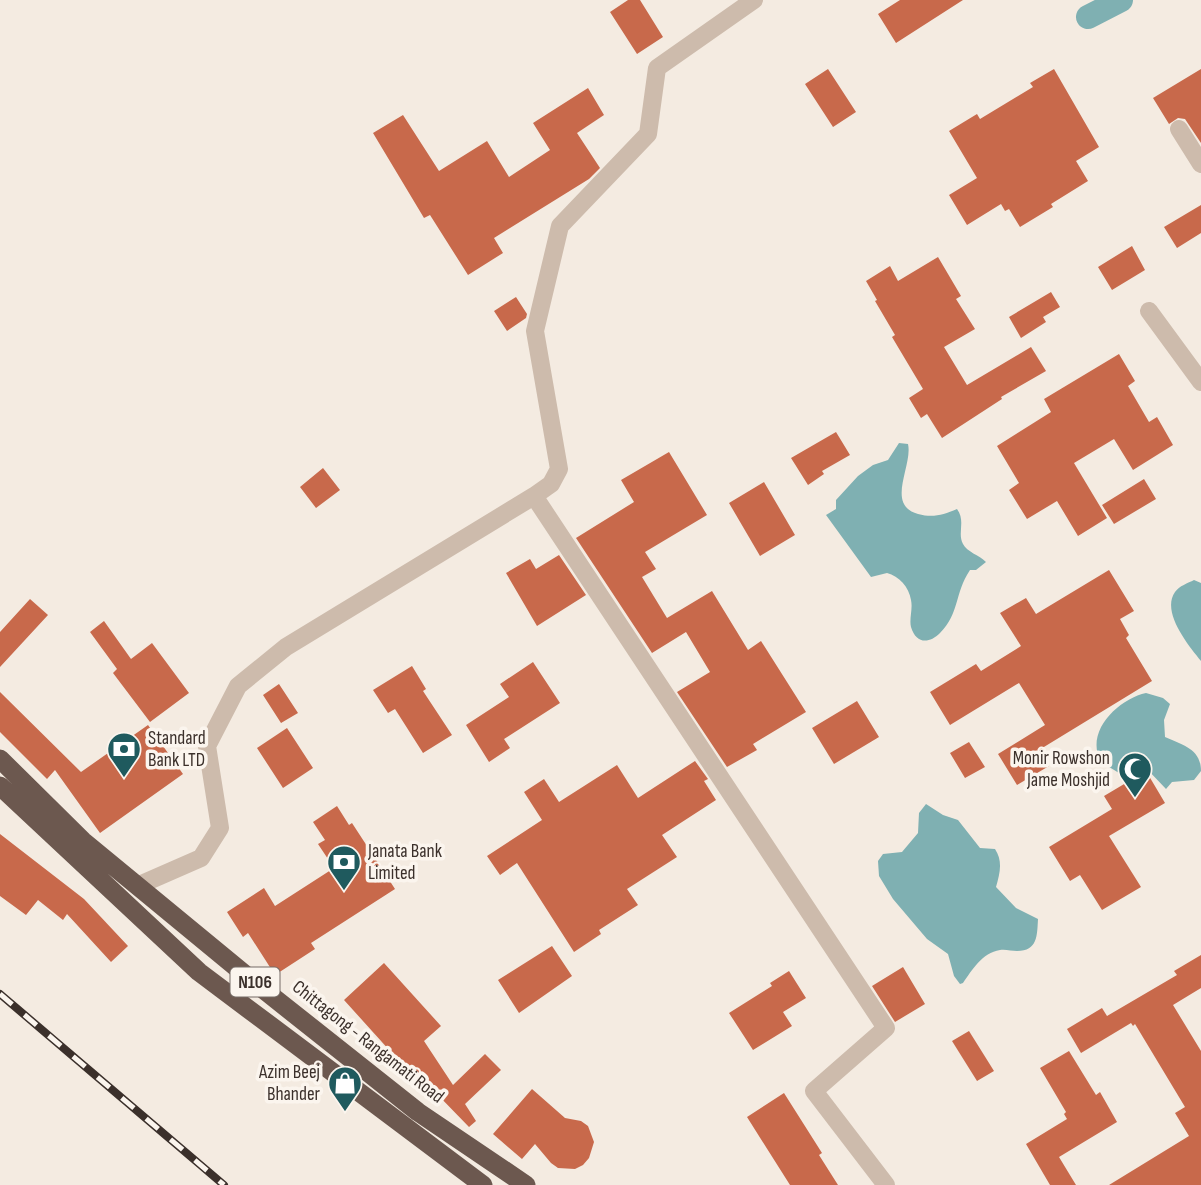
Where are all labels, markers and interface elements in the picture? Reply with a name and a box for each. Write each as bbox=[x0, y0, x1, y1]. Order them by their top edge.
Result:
place label: Standard Bank LTD bbox=[148, 727, 206, 772]
bank icon: Standard Bank LTD bbox=[105, 730, 143, 779]
place label: Monir Rowshon Jame Moshjid bbox=[1013, 747, 1110, 792]
mosque icon: Monir Rowshon Jame Moshjid bbox=[1116, 750, 1154, 799]
place label: Janata Bank Limited bbox=[367, 840, 443, 885]
bank icon: Janata Bank Limited bbox=[325, 843, 363, 892]
road number: N106 bbox=[230, 967, 280, 996]
street label: Chittagong - Rangamati Road bbox=[288, 976, 448, 1108]
place label: Azim Beej Bhander bbox=[258, 1061, 321, 1106]
shop icon: Azim Beej Bhander bbox=[326, 1064, 364, 1113]

